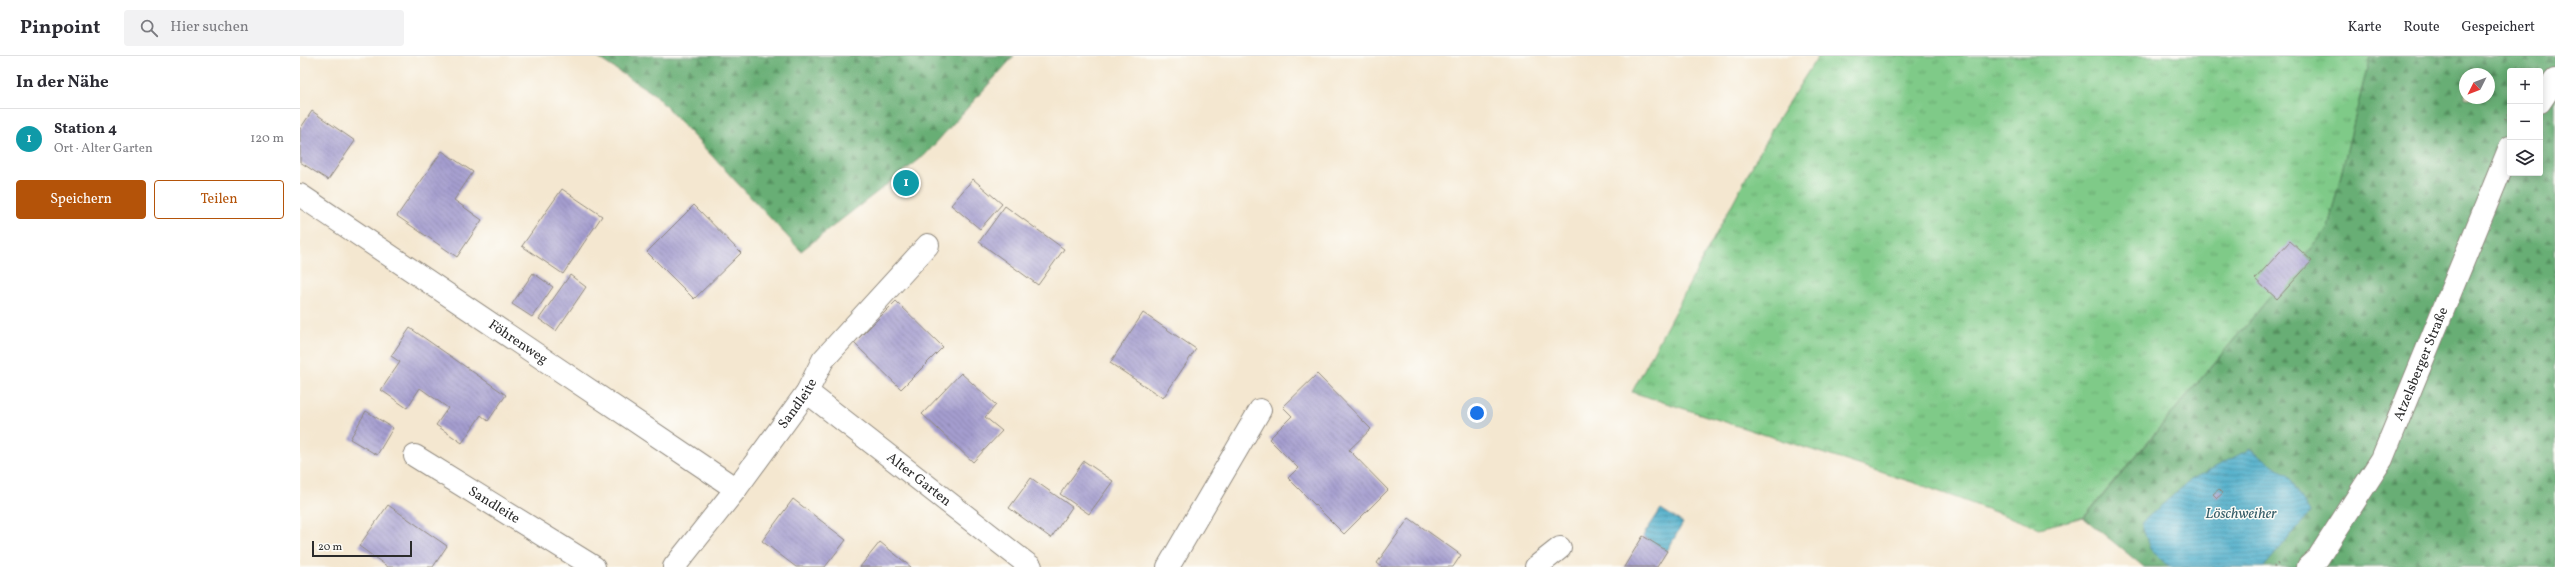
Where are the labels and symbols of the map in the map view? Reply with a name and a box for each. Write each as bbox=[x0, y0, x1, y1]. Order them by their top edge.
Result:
north arrow bbox=[2459, 68, 2495, 104]
pin: 1 bbox=[893, 168, 919, 198]
street label: Atzelsberger Straße bbox=[2389, 304, 2453, 424]
street label: Föhrenweg bbox=[485, 315, 551, 369]
street label: Sandleite bbox=[774, 375, 822, 433]
your location bbox=[1467, 403, 1487, 423]
street label: Alter Garten bbox=[883, 448, 955, 511]
street label: Sandleite bbox=[465, 482, 524, 528]
water label: Löschweiher bbox=[2205, 504, 2277, 525]
scale bar bbox=[312, 539, 412, 558]

